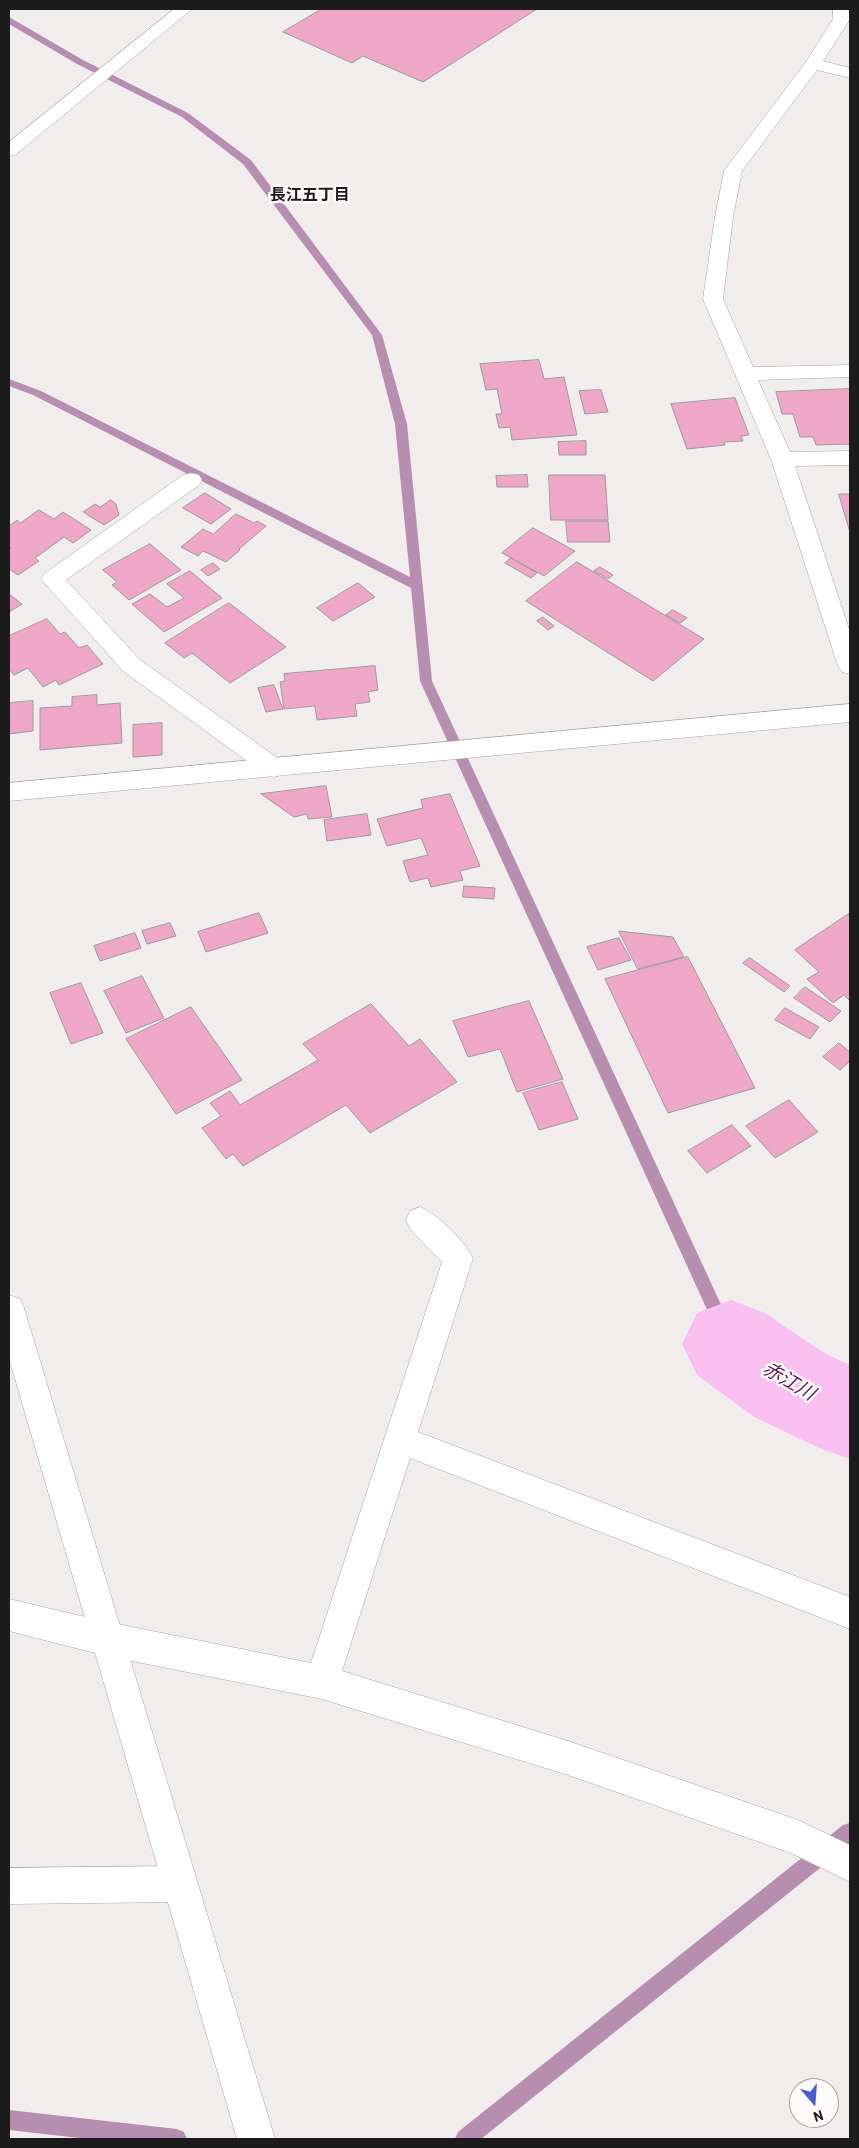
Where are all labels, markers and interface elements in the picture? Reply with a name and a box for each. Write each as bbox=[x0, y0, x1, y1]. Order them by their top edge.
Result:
district label: 長江五丁目 bbox=[270, 185, 350, 205]
water label: 赤江川 bbox=[759, 1357, 819, 1405]
north arrow bbox=[789, 2078, 839, 2128]
text: N bbox=[811, 2107, 826, 2126]

